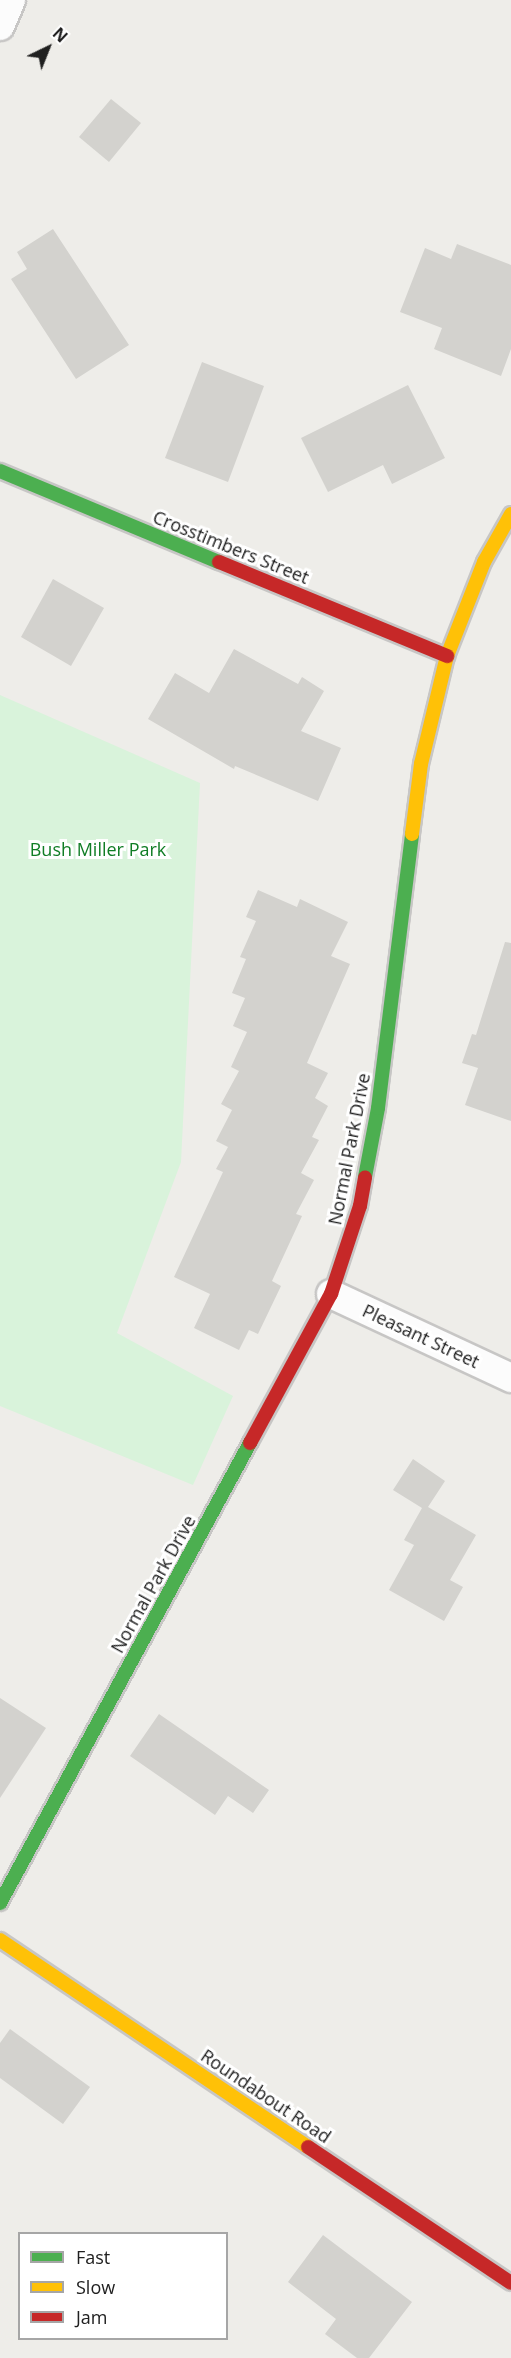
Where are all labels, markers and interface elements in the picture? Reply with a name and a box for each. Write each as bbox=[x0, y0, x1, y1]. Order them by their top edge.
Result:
north arrow bbox=[18, 18, 78, 78]
text: N bbox=[48, 22, 73, 47]
street label: Crosstimbers Street bbox=[150, 506, 312, 588]
park label: Bush Miller Park bbox=[30, 838, 166, 860]
street label: Normal Park Drive bbox=[324, 1071, 374, 1227]
street label: Pleasant Street bbox=[359, 1299, 483, 1373]
street label: Normal Park Drive bbox=[106, 1511, 200, 1657]
street label: Roundabout Road bbox=[197, 2045, 335, 2147]
legend bbox=[18, 2232, 228, 2340]
text: Fast bbox=[76, 2245, 110, 2269]
text: Slow bbox=[76, 2275, 115, 2299]
text: Jam bbox=[76, 2305, 108, 2329]

